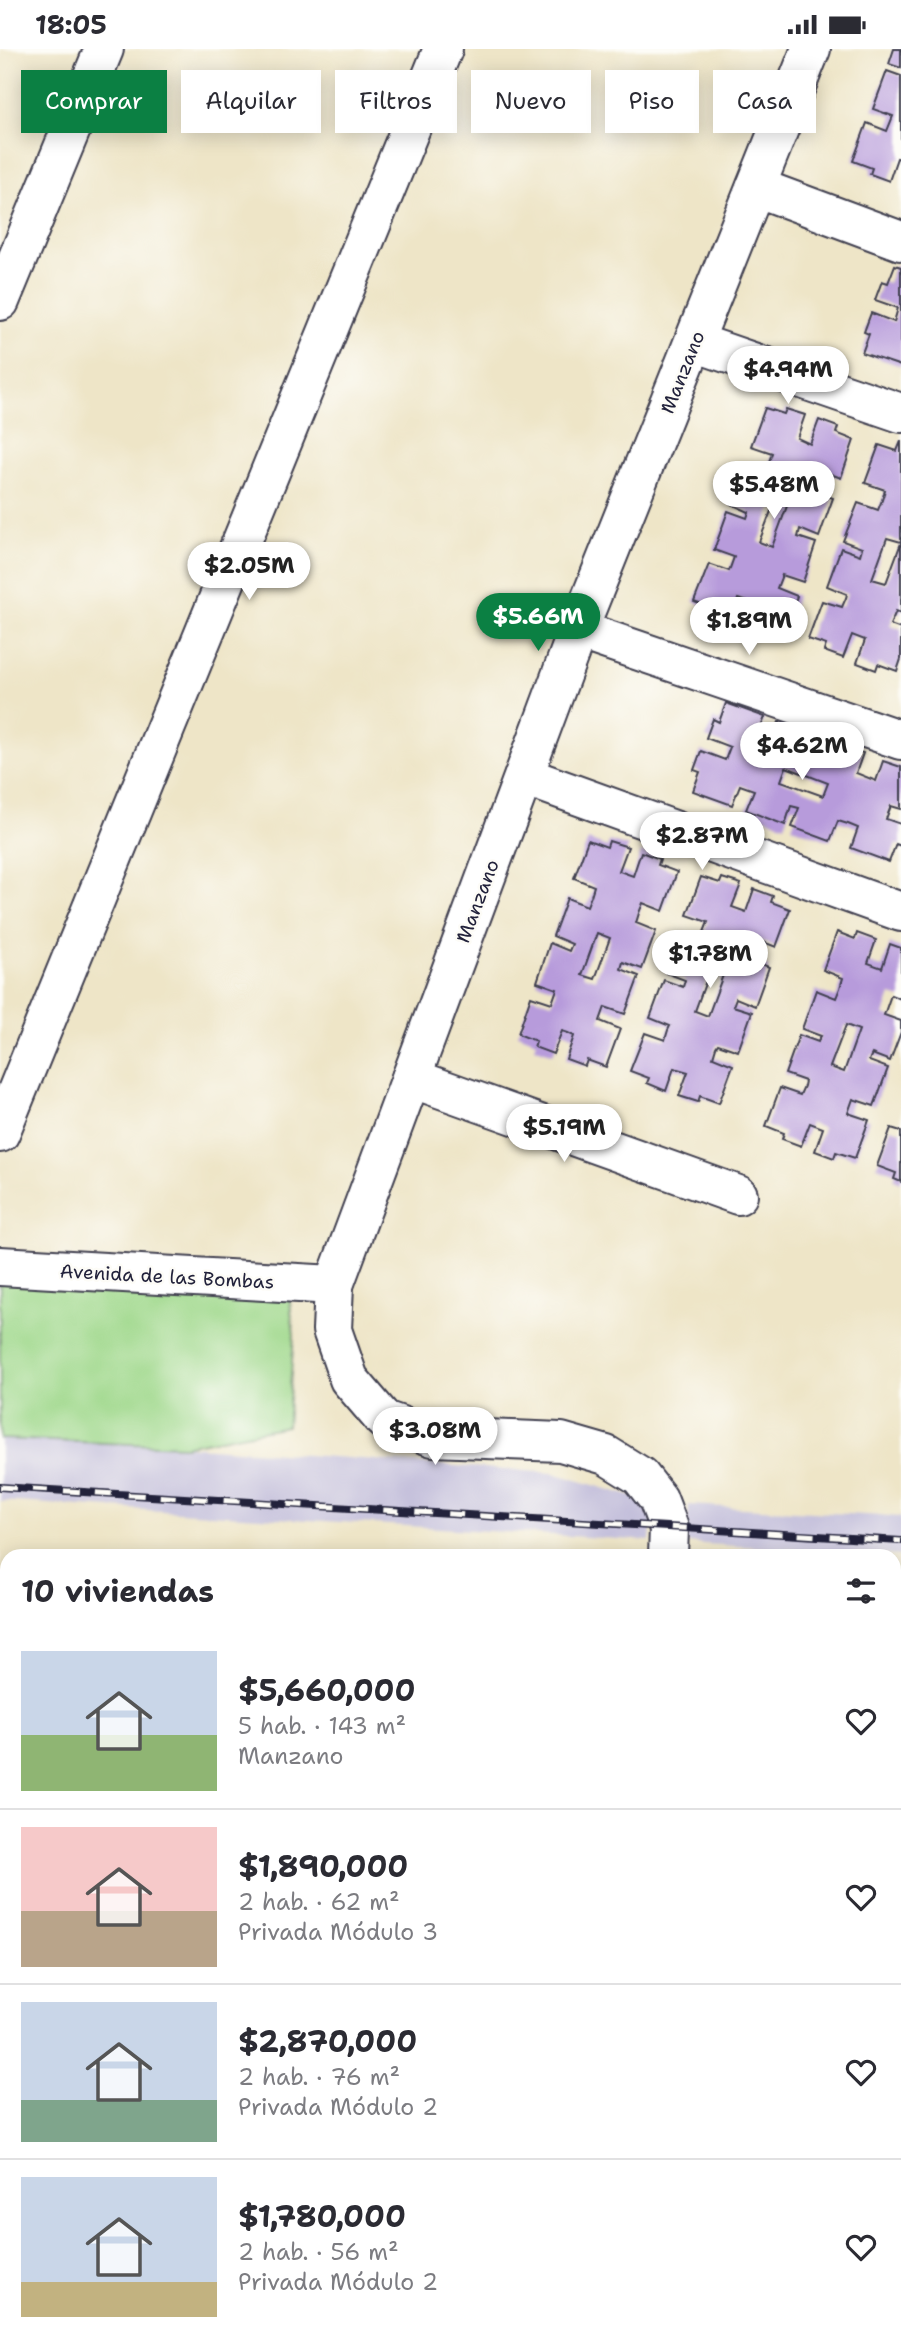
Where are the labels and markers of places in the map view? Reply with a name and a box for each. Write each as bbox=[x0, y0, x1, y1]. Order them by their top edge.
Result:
pin: $4.94M bbox=[731, 347, 845, 406]
pin: $5.48M bbox=[717, 461, 831, 521]
pin: $2.05M bbox=[192, 543, 306, 602]
pin: $5.66M bbox=[481, 593, 595, 653]
pin: $1.89M bbox=[692, 597, 806, 657]
pin: $4.62M bbox=[745, 723, 859, 782]
pin: $2.87M bbox=[645, 813, 759, 872]
pin: $1.78M bbox=[653, 930, 767, 990]
pin: $5.19M bbox=[507, 1105, 621, 1164]
pin: $3.08M bbox=[378, 1407, 492, 1467]

